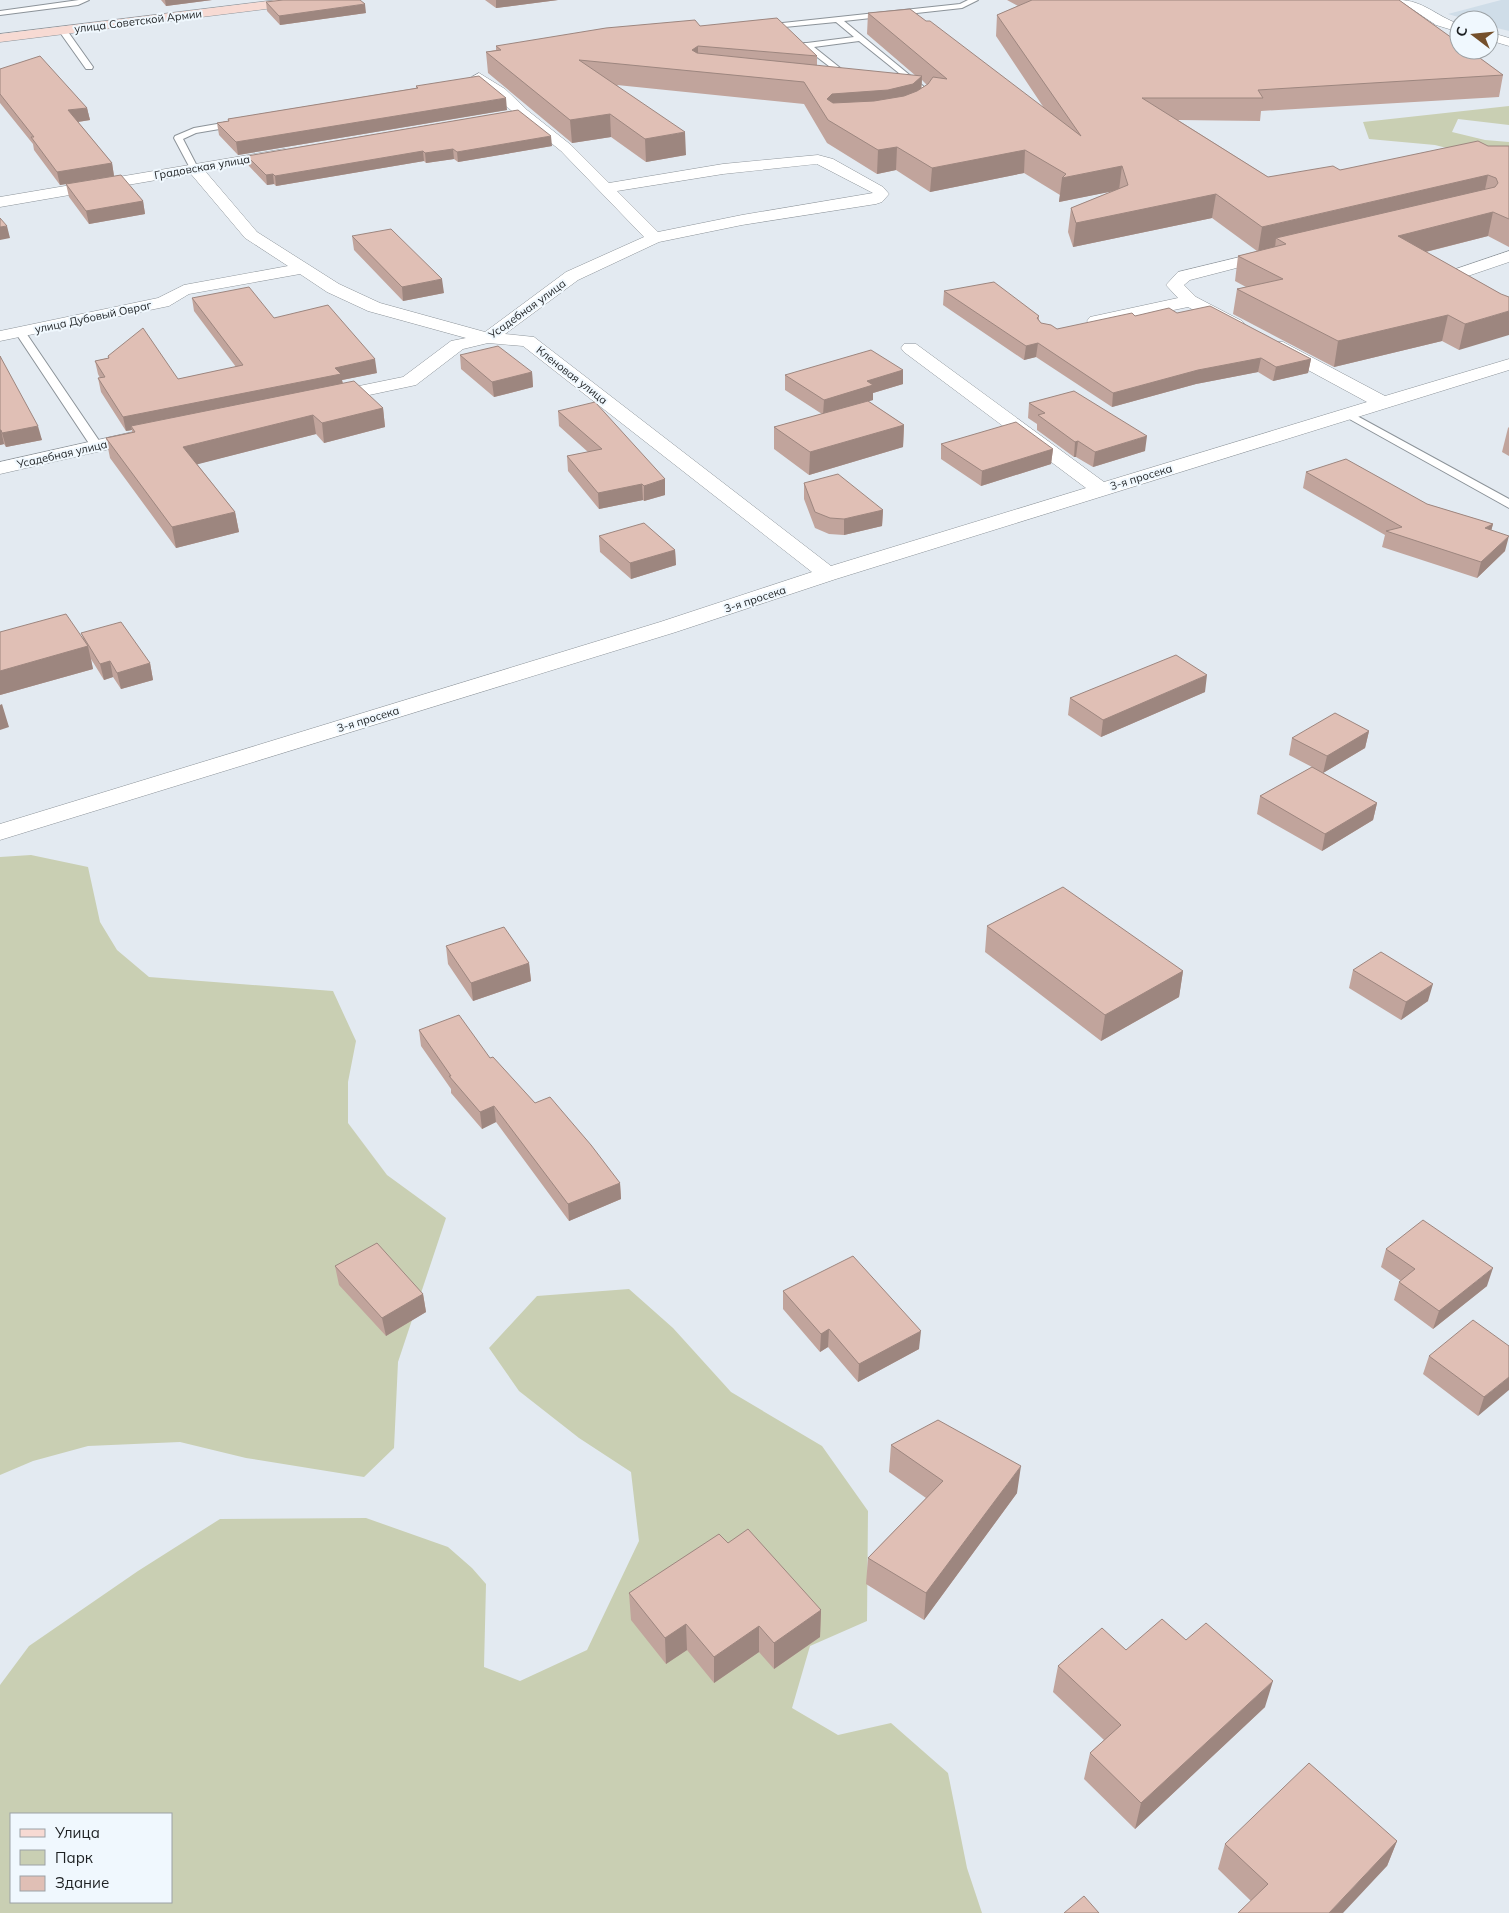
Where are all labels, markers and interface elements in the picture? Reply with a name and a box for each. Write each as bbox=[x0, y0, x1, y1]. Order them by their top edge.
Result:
street label: улица Советской Армии bbox=[73, 6, 203, 36]
north arrow bbox=[1449, 10, 1499, 60]
text: С bbox=[1452, 24, 1471, 39]
street label: Градовская улица bbox=[153, 152, 251, 182]
street label: Усадебная улица bbox=[485, 276, 568, 342]
street label: улица Дубовый Овраг bbox=[33, 298, 153, 336]
street label: Кленовая улица bbox=[534, 343, 610, 407]
street label: Усадебная улица bbox=[14, 437, 109, 471]
street label: 3-я просека bbox=[1108, 461, 1174, 493]
street label: 3-я просека bbox=[722, 582, 788, 616]
street label: 3-я просека bbox=[335, 703, 401, 735]
legend bbox=[10, 1813, 172, 1903]
text: Улица bbox=[54, 1823, 100, 1842]
text: Парк bbox=[55, 1848, 94, 1867]
text: Здание bbox=[55, 1873, 109, 1892]

